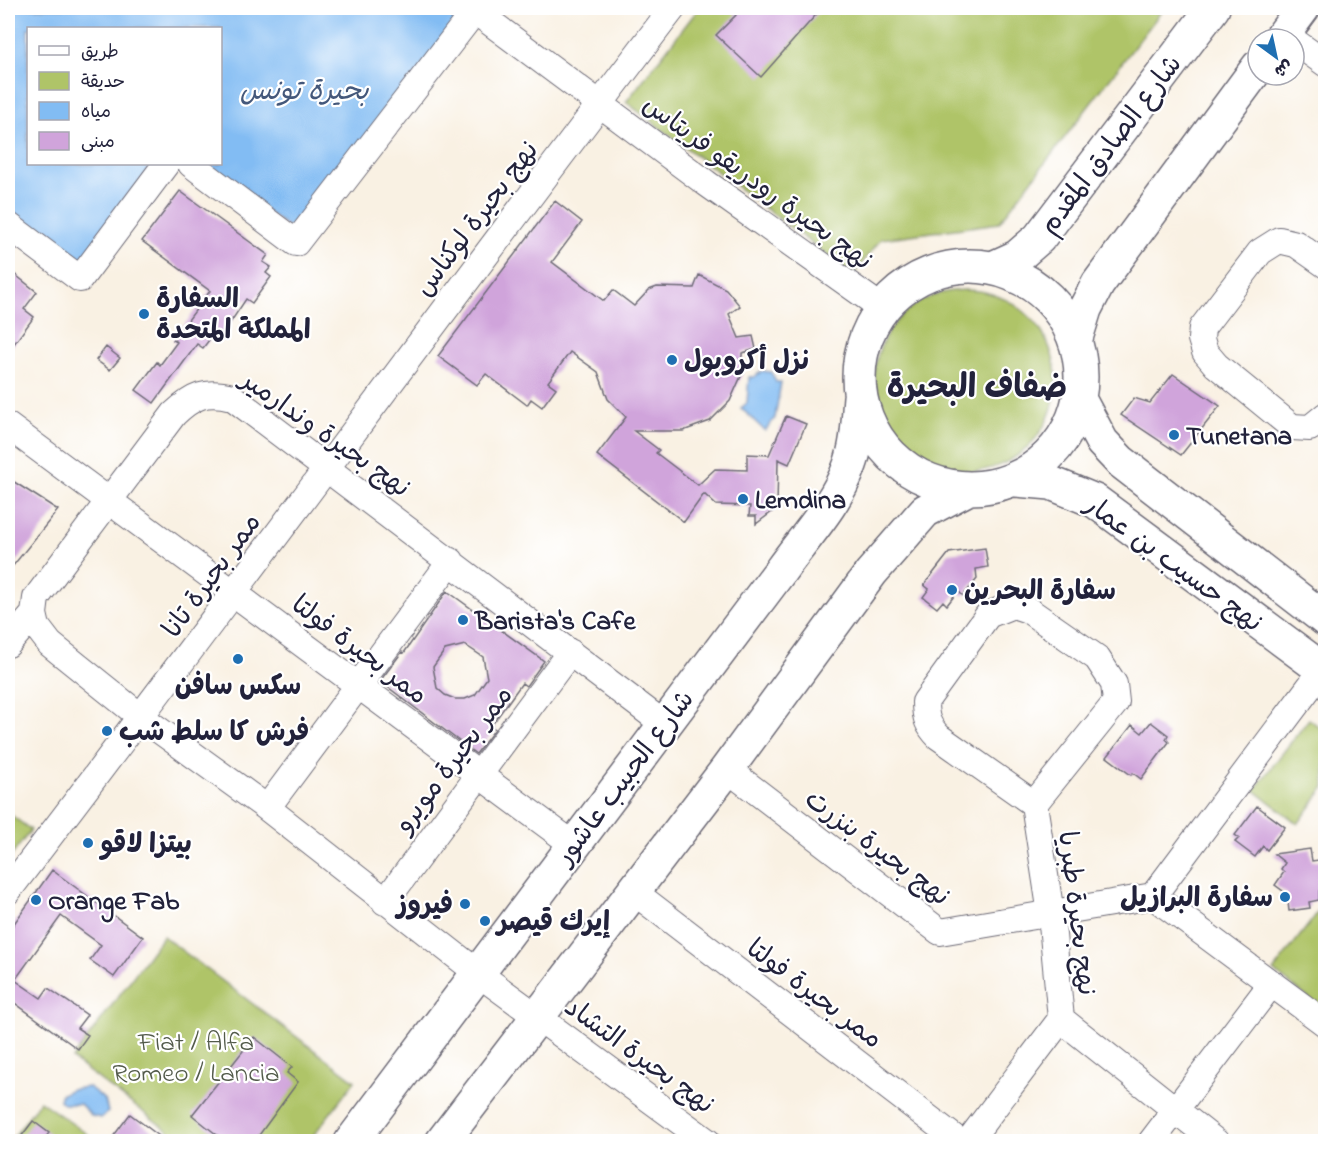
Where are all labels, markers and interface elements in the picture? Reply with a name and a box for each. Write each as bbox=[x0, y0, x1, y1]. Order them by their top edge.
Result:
legend bbox=[27, 27, 222, 165]
north arrow bbox=[1246, 27, 1306, 87]
text: طريق bbox=[81, 40, 119, 66]
street label: شارع الصادق المقدم bbox=[1031, 47, 1193, 244]
text: ش bbox=[1269, 53, 1297, 83]
text: حديقة bbox=[81, 70, 125, 96]
water label: بحيرة تونس bbox=[240, 72, 369, 113]
street label: نهج بحيرة رودريقو فريتاس bbox=[633, 87, 880, 281]
text: مياه bbox=[81, 100, 111, 126]
text: مبنى bbox=[81, 130, 115, 156]
street label: نهج بحيرة لوكناس bbox=[406, 133, 550, 306]
place label: السفارة المملكة المتحدة bbox=[156, 281, 311, 351]
marker: السفارة المملكة المتحدة bbox=[137, 307, 151, 321]
place label: نزل أكروبول bbox=[684, 343, 809, 382]
marker: نزل أكروبول bbox=[665, 353, 679, 367]
street label: نهج بحيرة وندارمير bbox=[230, 361, 418, 508]
district label: ضفاف البحيرة bbox=[887, 365, 1067, 413]
place label: Tunetana bbox=[1186, 418, 1292, 457]
marker: Tunetana bbox=[1167, 428, 1181, 442]
place label: Lemdina bbox=[755, 482, 846, 521]
street label: نهج حسيب بن عمار bbox=[1074, 486, 1270, 643]
marker: Lemdina bbox=[736, 492, 750, 506]
street label: ممر بحيرة تانا bbox=[154, 506, 272, 647]
place label: سفارة البحرين bbox=[964, 573, 1116, 612]
marker: سفارة البحرين bbox=[945, 583, 959, 597]
street label: ممر بحيرة فولتا bbox=[282, 587, 435, 715]
place label: Barista's Cafe bbox=[473, 603, 637, 642]
marker: Barista's Cafe bbox=[456, 613, 470, 627]
marker: سكس سافن bbox=[231, 652, 245, 666]
place label: سكس سافن bbox=[175, 668, 301, 707]
street label: ممر بحيرة مويرو bbox=[385, 679, 523, 844]
street label: شارع الحبيب عاشور bbox=[546, 683, 705, 876]
place label: فرش كا سلط شب bbox=[119, 714, 309, 753]
marker: فرش كا سلط شب bbox=[100, 724, 114, 738]
street label: نهج بحيرة بنزرت bbox=[795, 781, 957, 917]
place label: بيتزا لاقو bbox=[98, 826, 192, 865]
street label: نهج بحيرة طبريا bbox=[1046, 829, 1105, 998]
marker: بيتزا لاقو bbox=[81, 836, 95, 850]
place label: سفارة البرازيل bbox=[1120, 880, 1273, 919]
place label: Orange Fab bbox=[48, 883, 180, 923]
place label: فيروز bbox=[394, 887, 453, 926]
marker: سفارة البرازيل bbox=[1278, 890, 1292, 904]
marker: Orange Fab bbox=[29, 893, 43, 907]
marker: فيروز bbox=[458, 897, 472, 911]
place label: إيرك قيصر bbox=[494, 904, 610, 943]
marker: إيرك قيصر bbox=[478, 914, 492, 928]
street label: ممر بحيرة فولتا bbox=[737, 931, 890, 1059]
street label: نهج بحيرة التشاد bbox=[555, 989, 722, 1125]
park label: Fiat / Alfa Romeo / Lancia bbox=[112, 1024, 280, 1094]

